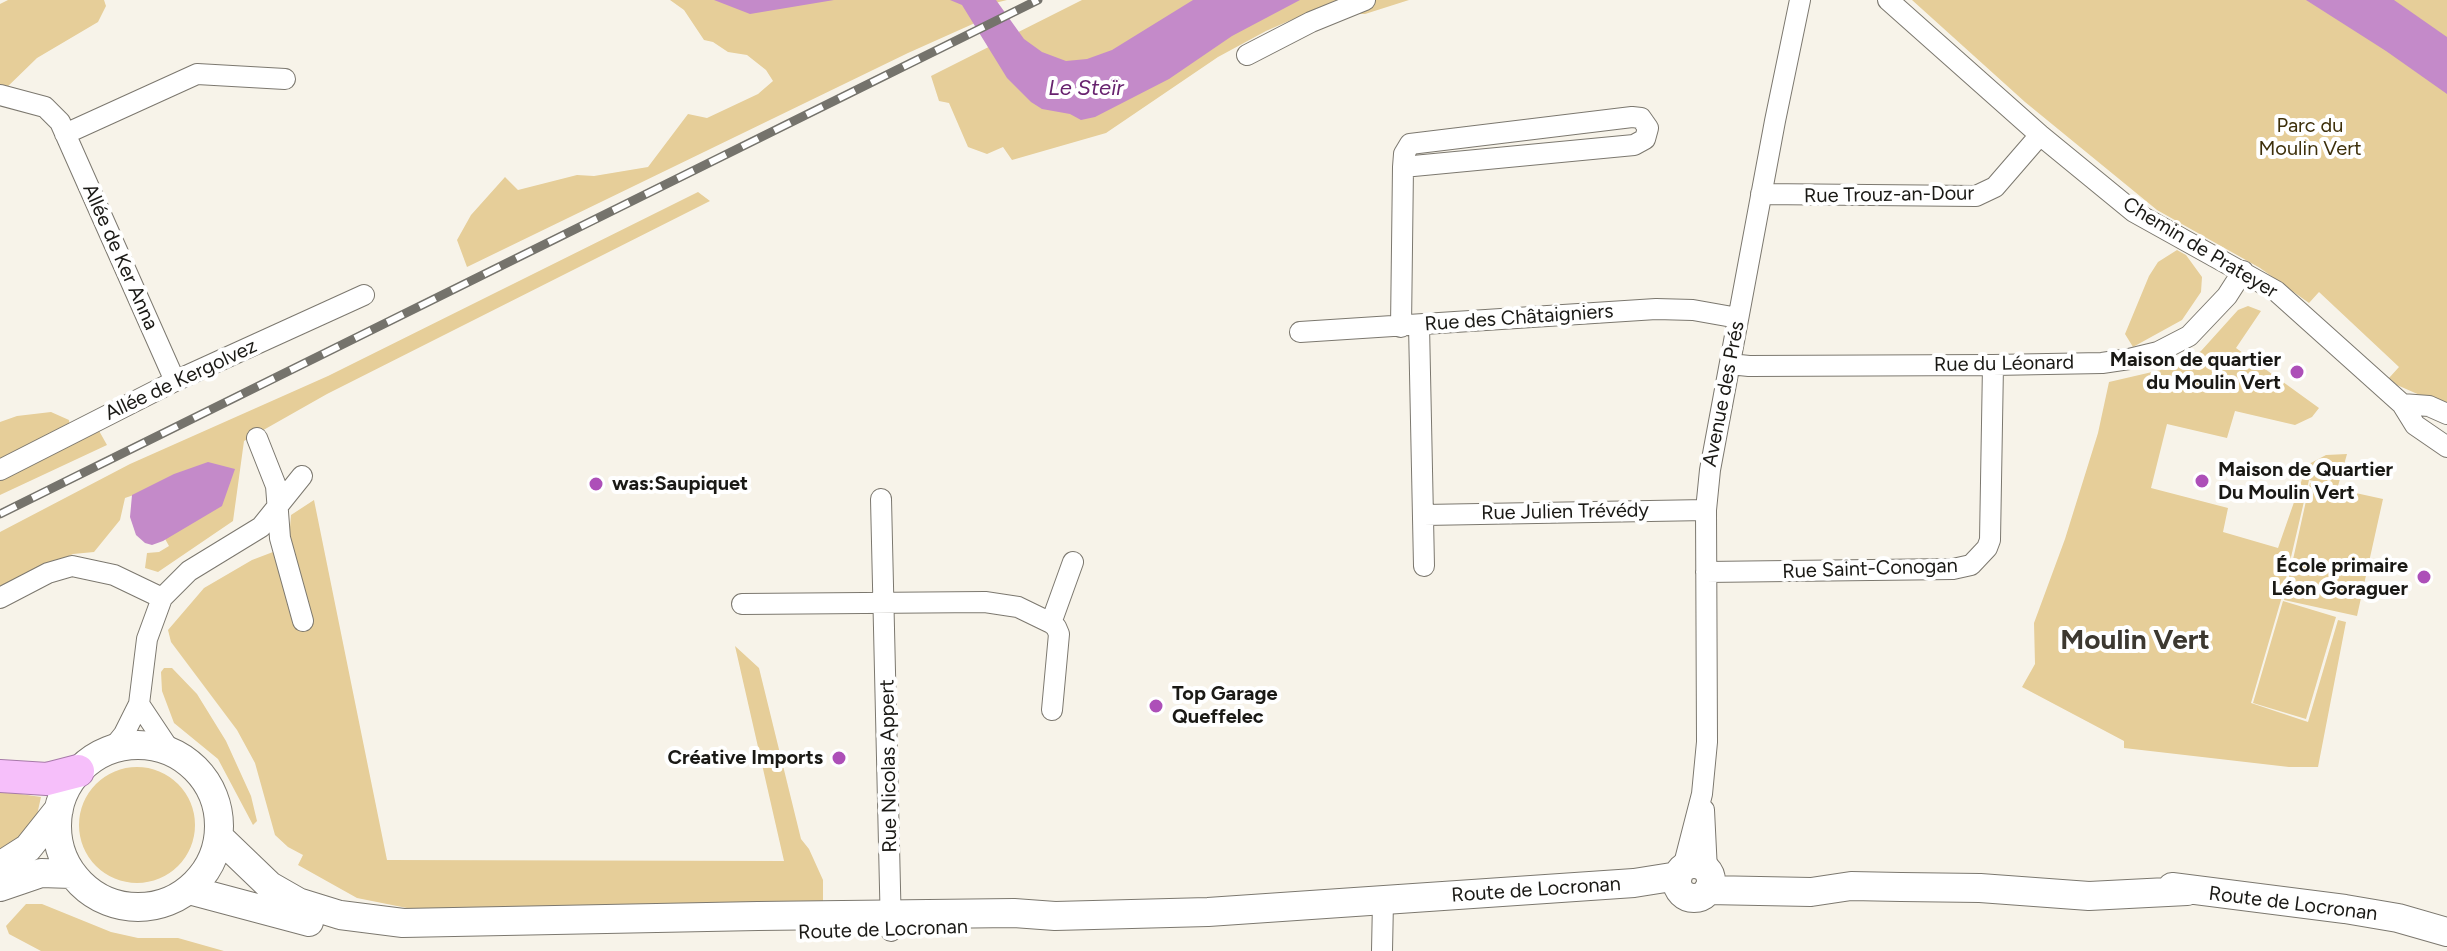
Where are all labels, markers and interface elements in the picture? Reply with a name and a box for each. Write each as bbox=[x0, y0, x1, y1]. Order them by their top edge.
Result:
water label: Le Steïr bbox=[1048, 76, 1124, 102]
park label: Parc du Moulin Vert bbox=[2258, 114, 2362, 161]
street label: Allée de Ker Anna bbox=[77, 180, 163, 334]
street label: Rue Trouz-an-Dour bbox=[1804, 182, 1974, 208]
street label: Chemin de Prateyer bbox=[2118, 192, 2282, 304]
street label: Rue des Châtaigniers bbox=[1424, 299, 1614, 337]
street label: Avenue des Prés bbox=[1698, 319, 1750, 469]
street label: Allée de Kergolvez bbox=[101, 334, 261, 426]
place label: Maison de quartier du Moulin Vert bbox=[2110, 348, 2281, 395]
street label: Rue du Léonard bbox=[1934, 351, 2074, 377]
marker: Maison de quartier du Moulin Vert bbox=[2288, 363, 2306, 381]
place label: Maison de Quartier Du Moulin Vert bbox=[2218, 458, 2393, 505]
place label: was:Saupiquet bbox=[612, 472, 748, 496]
marker: Maison de Quartier Du Moulin Vert bbox=[2193, 472, 2211, 490]
marker: was:Saupiquet bbox=[587, 475, 605, 493]
street label: Rue Julien Trévédy bbox=[1481, 499, 1649, 525]
street label: Rue Saint-Conogan bbox=[1782, 554, 1958, 584]
place label: École primaire Léon Goraguer bbox=[2272, 554, 2408, 601]
marker: École primaire Léon Goraguer bbox=[2415, 568, 2433, 586]
district label: Moulin Vert bbox=[2060, 624, 2210, 658]
street label: Rue Nicolas Appert bbox=[875, 679, 903, 853]
place label: Top Garage Queffelec bbox=[1172, 682, 1278, 729]
marker: Top Garage Queffelec bbox=[1147, 697, 1165, 715]
place label: Créative Imports bbox=[667, 746, 823, 770]
marker: Créative Imports bbox=[830, 749, 848, 767]
street label: Route de Locronan bbox=[1450, 872, 1622, 908]
street label: Route de Locronan bbox=[2207, 882, 2379, 926]
street label: Route de Locronan bbox=[798, 915, 968, 945]

